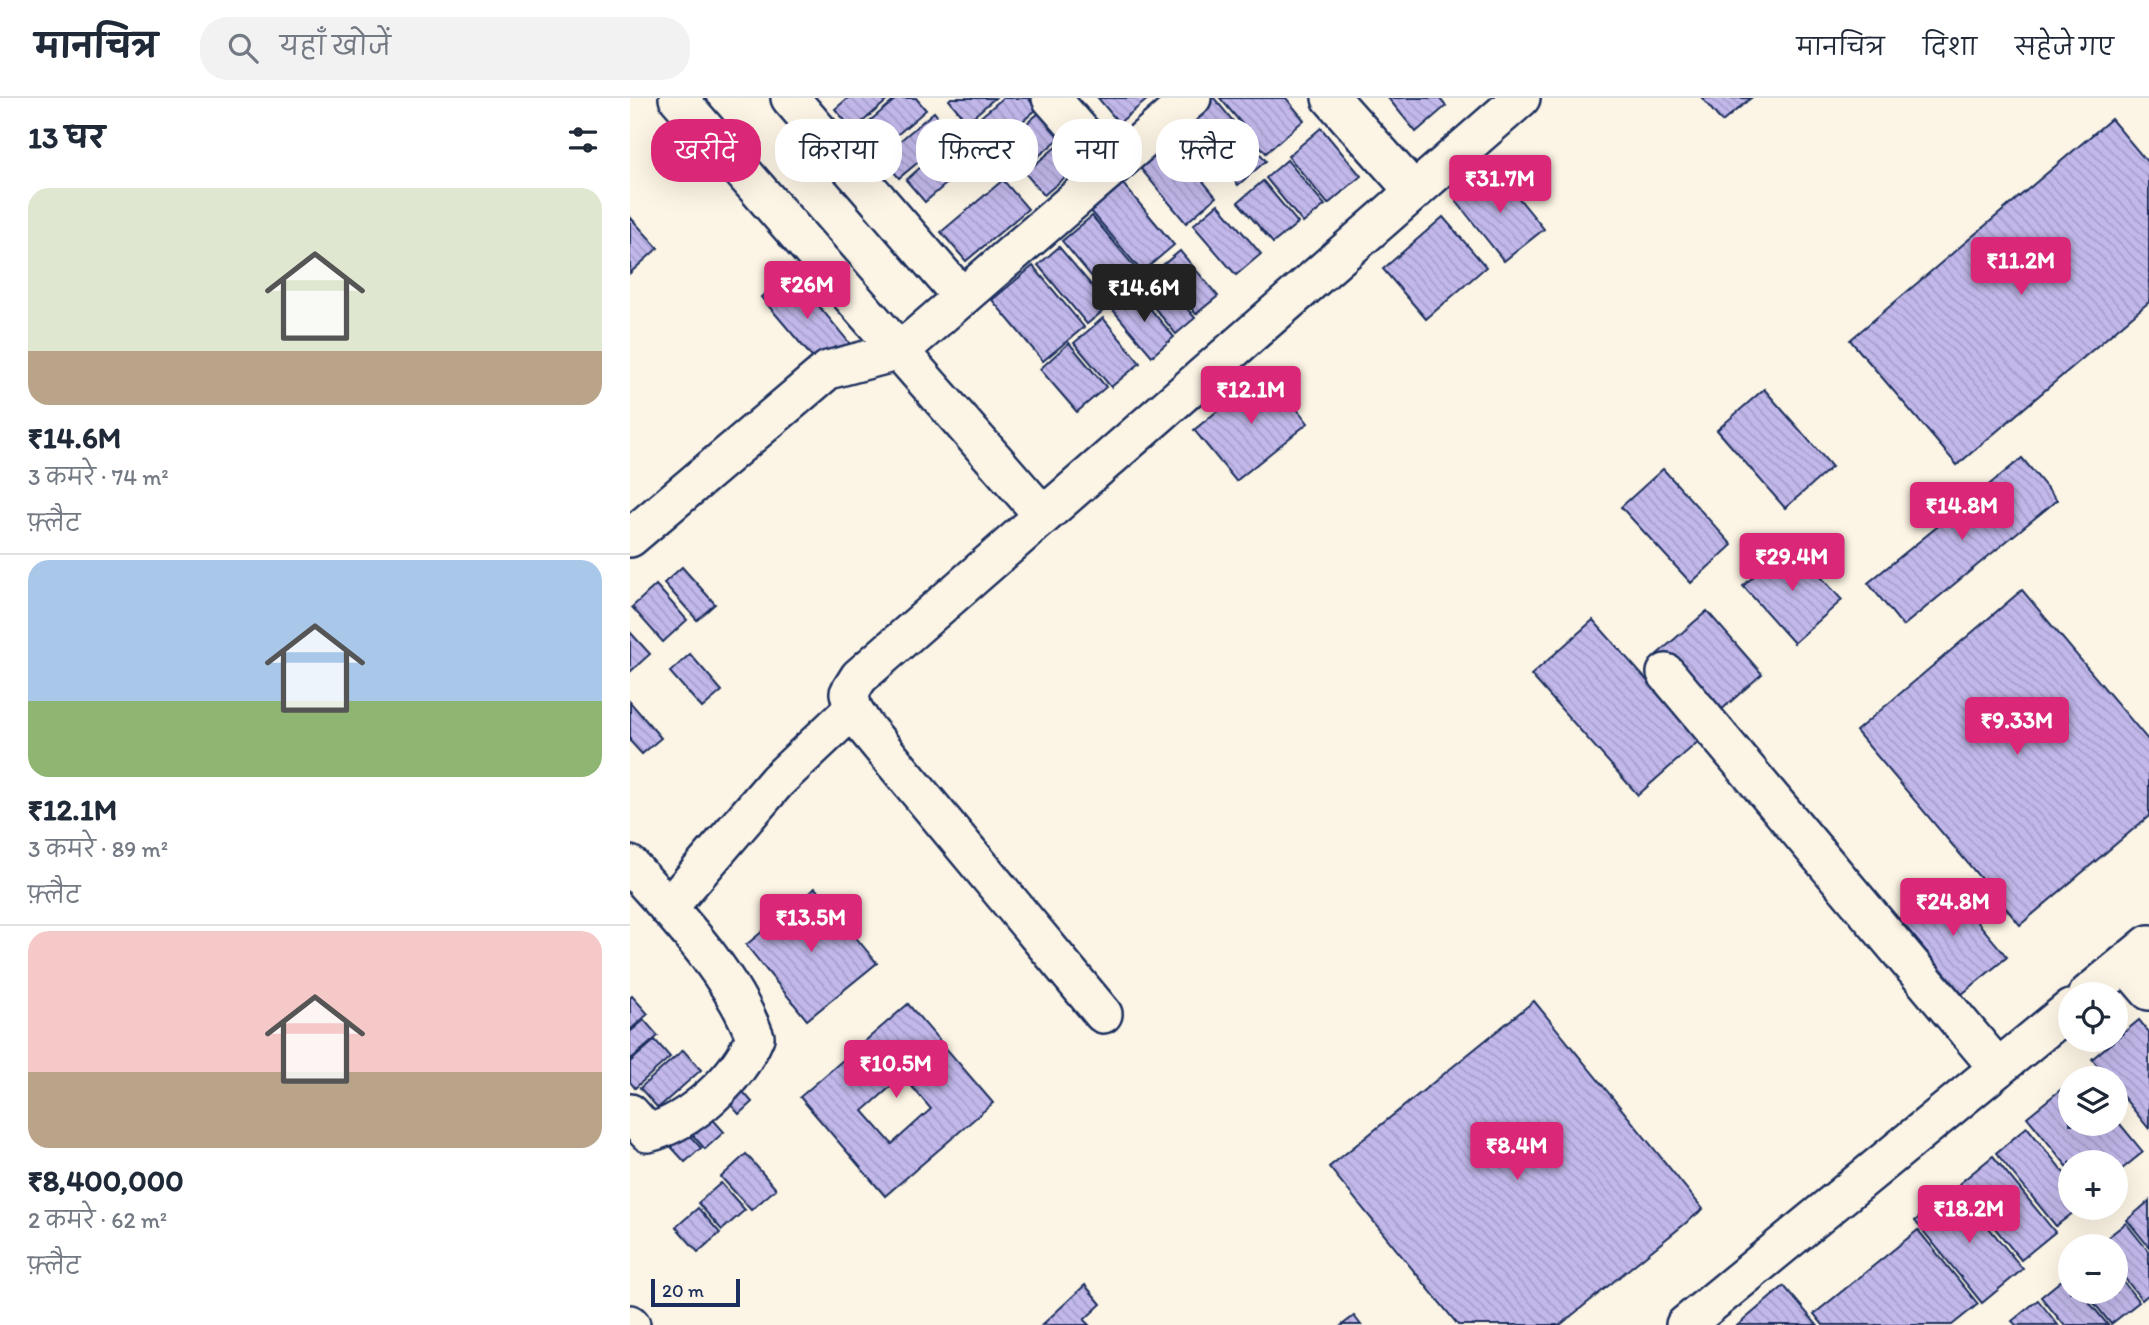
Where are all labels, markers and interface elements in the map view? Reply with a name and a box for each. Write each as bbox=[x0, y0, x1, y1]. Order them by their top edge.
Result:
search box bbox=[200, 17, 690, 80]
text: मानचित्र bbox=[35, 26, 158, 65]
icon: search bbox=[224, 29, 262, 67]
text: यहाँ खोजें bbox=[280, 30, 391, 62]
text: मानचित्र bbox=[1797, 32, 1885, 61]
text: दिशा bbox=[1923, 32, 1977, 61]
text: सहेजे गए bbox=[2015, 32, 2114, 61]
text: 13 घर bbox=[28, 119, 105, 156]
chip: खरीदें bbox=[651, 119, 761, 182]
chip: किराया bbox=[775, 119, 902, 182]
chip: फ़िल्टर bbox=[916, 119, 1038, 182]
chip: नया bbox=[1052, 119, 1142, 182]
chip: फ़्लैट bbox=[1156, 119, 1259, 182]
icon: filters bbox=[564, 121, 602, 159]
pin: ₹31.7M bbox=[1443, 156, 1557, 215]
text: ₹31.7M bbox=[1465, 164, 1535, 192]
icon: home bbox=[252, 233, 378, 359]
pin: ₹11.2M bbox=[1964, 238, 2078, 297]
text: ₹11.2M bbox=[1987, 246, 2055, 274]
pin: ₹26M bbox=[766, 262, 848, 321]
pin: ₹14.6M bbox=[1087, 264, 1201, 324]
text: ₹26M bbox=[780, 270, 834, 298]
text: ₹14.6M bbox=[1108, 273, 1180, 301]
pin: ₹12.1M bbox=[1194, 366, 1308, 426]
text: ₹12.1M bbox=[1217, 375, 1285, 403]
text: ₹14.6M bbox=[28, 419, 121, 456]
text: 3 कमरे · 74 m² bbox=[28, 463, 169, 491]
pin: ₹14.8M bbox=[1905, 482, 2019, 542]
text: ₹14.8M bbox=[1926, 491, 1998, 519]
text: फ़्लैट bbox=[28, 509, 80, 537]
pin: ₹29.4M bbox=[1735, 533, 1849, 593]
text: ₹29.4M bbox=[1756, 542, 1828, 570]
icon: home bbox=[252, 605, 378, 731]
pin: ₹9.33M bbox=[1960, 698, 2074, 757]
text: ₹9.33M bbox=[1981, 706, 2053, 734]
text: ₹12.1M bbox=[28, 791, 117, 828]
text: 3 कमरे · 89 m² bbox=[28, 835, 168, 863]
pin: ₹24.8M bbox=[1896, 878, 2010, 938]
text: फ़्लैट bbox=[28, 881, 80, 909]
text: ₹24.8M bbox=[1916, 887, 1990, 915]
pin: ₹13.5M bbox=[754, 894, 868, 954]
text: ₹13.5M bbox=[776, 903, 846, 931]
icon: home bbox=[252, 976, 378, 1102]
map controls bbox=[2058, 982, 2128, 1304]
button: locate bbox=[2058, 982, 2128, 1052]
pin: ₹10.5M bbox=[839, 1040, 953, 1100]
text: ₹10.5M bbox=[860, 1049, 932, 1077]
button: layers bbox=[2058, 1066, 2128, 1136]
pin: ₹8.4M bbox=[1468, 1122, 1566, 1182]
text: ₹8.4M bbox=[1486, 1131, 1548, 1159]
button: + bbox=[2058, 1150, 2128, 1220]
text: ₹8,400,000 bbox=[28, 1162, 184, 1199]
pin: ₹18.2M bbox=[1912, 1186, 2026, 1245]
text: ₹18.2M bbox=[1934, 1194, 2004, 1222]
text: 2 कमरे · 62 m² bbox=[28, 1206, 167, 1234]
button: − bbox=[2058, 1234, 2128, 1304]
text: फ़्लैट bbox=[28, 1252, 80, 1280]
scale bar bbox=[651, 1276, 740, 1308]
text: 20 m bbox=[662, 1279, 704, 1302]

